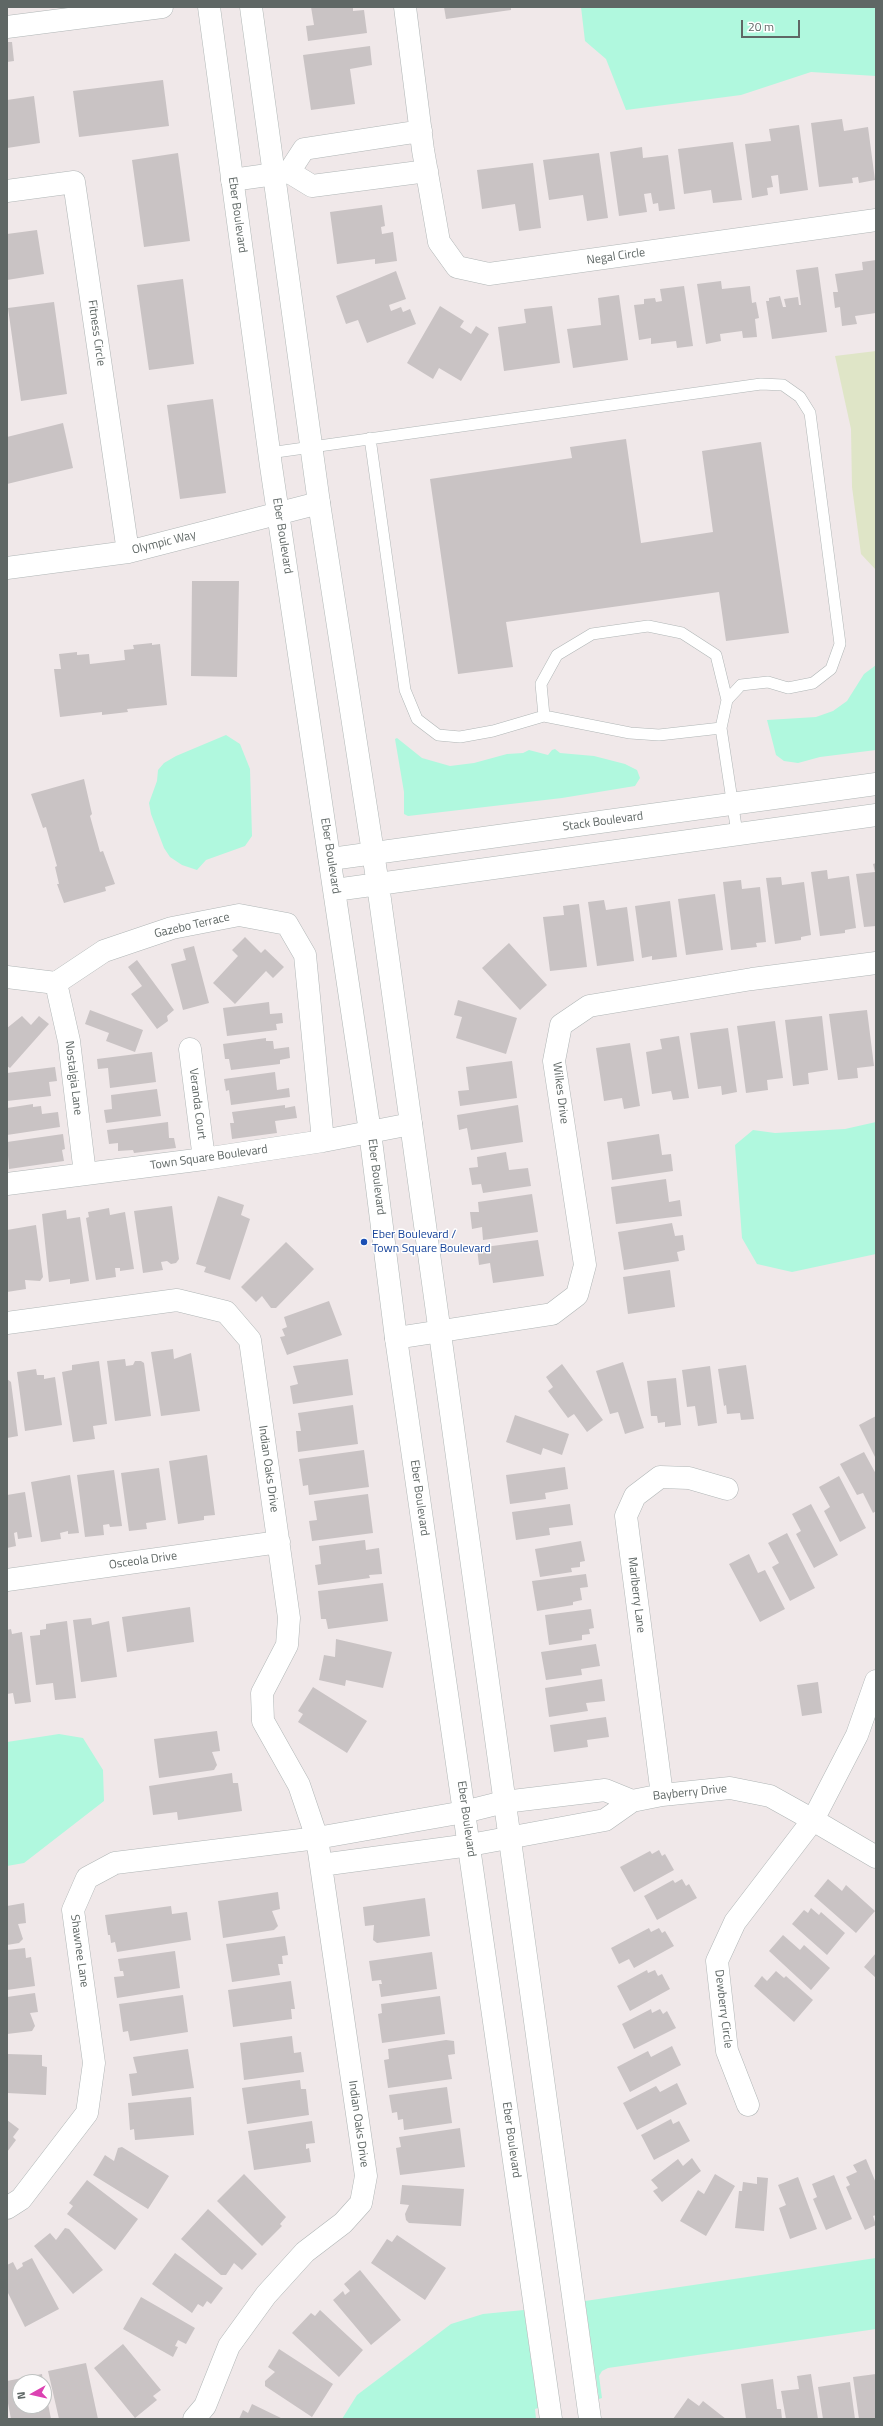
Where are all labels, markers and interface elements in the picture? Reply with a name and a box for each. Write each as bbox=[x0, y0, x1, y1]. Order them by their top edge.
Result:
scale bar bbox=[743, 12, 802, 38]
text: 20 m bbox=[748, 17, 774, 36]
street label: Eber Boulevard bbox=[225, 176, 249, 254]
street label: Negal Circle bbox=[586, 246, 646, 268]
street label: Fitness Circle bbox=[84, 299, 108, 367]
street label: Eber Boulevard bbox=[269, 497, 295, 575]
street label: Olympic Way bbox=[130, 528, 198, 558]
street label: Stack Boulevard bbox=[562, 809, 644, 835]
street label: Eber Boulevard bbox=[317, 817, 343, 895]
street label: Gazebo Terrace bbox=[153, 910, 231, 942]
street label: Nostalgia Lane bbox=[61, 1040, 85, 1116]
street label: Wilkes Drive bbox=[549, 1061, 571, 1125]
street label: Veranda Court bbox=[185, 1068, 209, 1140]
street label: Eber Boulevard bbox=[364, 1138, 388, 1216]
street label: Town Square Boulevard bbox=[149, 1143, 269, 1173]
place label: Eber Boulevard / Town Square Boulevard bbox=[372, 1228, 491, 1256]
marker: Eber Boulevard / Town Square Boulevard bbox=[359, 1237, 369, 1247]
street label: Indian Oaks Drive bbox=[255, 1425, 281, 1513]
street label: Eber Boulevard bbox=[407, 1459, 431, 1537]
street label: Osceola Drive bbox=[108, 1549, 178, 1573]
street label: Marlberry Lane bbox=[624, 1556, 648, 1634]
street label: Eber Boulevard bbox=[454, 1780, 478, 1858]
street label: Bayberry Drive bbox=[652, 1782, 728, 1804]
street label: Shawnee Lane bbox=[67, 1914, 91, 1988]
street label: Dewberry Circle bbox=[711, 1969, 735, 2049]
street label: Indian Oaks Drive bbox=[345, 2080, 371, 2168]
street label: Eber Boulevard bbox=[499, 2101, 523, 2179]
north arrow bbox=[12, 2374, 52, 2414]
text: N bbox=[13, 2391, 30, 2400]

